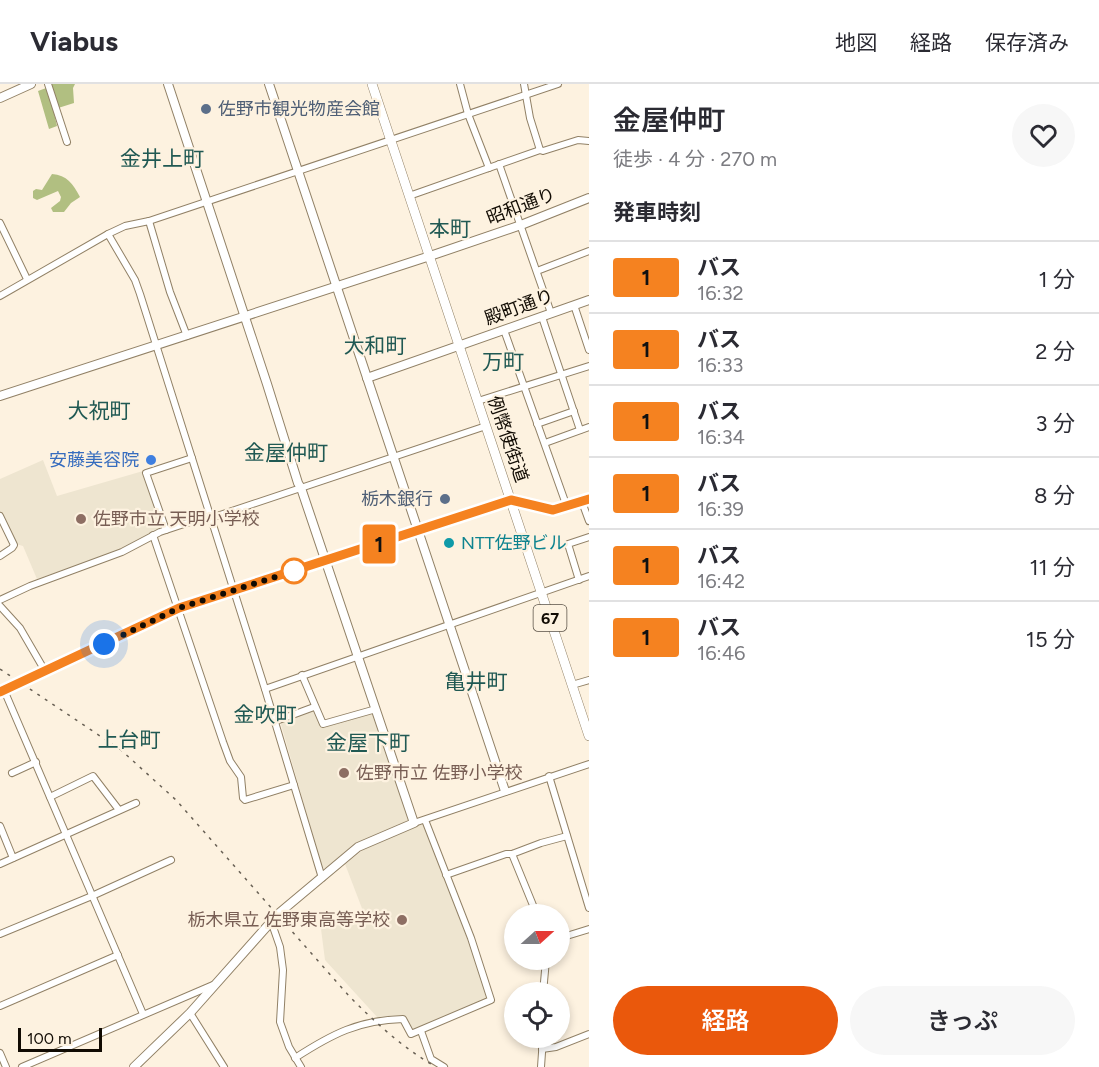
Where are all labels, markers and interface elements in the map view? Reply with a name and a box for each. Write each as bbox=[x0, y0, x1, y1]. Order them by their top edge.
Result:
text: Viabus bbox=[30, 24, 118, 58]
text: 地図 bbox=[835, 30, 877, 55]
text: 経路 bbox=[910, 30, 952, 55]
text: 保存済み bbox=[985, 30, 1069, 55]
place label: 佐野市観光物産会館 bbox=[218, 98, 380, 120]
marker: 佐野市観光物産会館 bbox=[199, 102, 213, 116]
text: 金屋仲町 bbox=[613, 103, 725, 137]
button: heart bbox=[1012, 104, 1075, 167]
district label: 金井上町 bbox=[120, 146, 204, 171]
text: 徒歩 · 4 分 · 270 m bbox=[613, 147, 777, 171]
street label: 昭和通り bbox=[483, 183, 559, 229]
text: 発車時刻 bbox=[613, 199, 701, 226]
district label: 本町 bbox=[429, 216, 471, 241]
text: バス bbox=[697, 254, 741, 281]
text: 1 bbox=[642, 265, 650, 290]
text: 1 分 bbox=[1038, 266, 1075, 293]
text: 16:32 bbox=[697, 281, 744, 305]
street label: 殿町通り bbox=[481, 284, 557, 330]
text: バス bbox=[697, 326, 741, 353]
district label: 大和町 bbox=[344, 333, 407, 358]
text: 1 bbox=[642, 337, 650, 362]
text: 2 分 bbox=[1035, 338, 1075, 365]
district label: 万町 bbox=[482, 349, 524, 374]
text: 16:33 bbox=[697, 353, 743, 377]
street label: 例幣使街道 bbox=[483, 393, 533, 485]
district label: 大祝町 bbox=[68, 398, 131, 423]
text: バス bbox=[697, 398, 741, 425]
text: 1 bbox=[642, 409, 650, 434]
text: 3 分 bbox=[1036, 410, 1075, 437]
text: 16:34 bbox=[697, 425, 745, 449]
district label: 金屋仲町 bbox=[244, 440, 328, 465]
place label: 安藤美容院 bbox=[49, 449, 139, 471]
marker: 安藤美容院 bbox=[144, 453, 158, 467]
text: バス bbox=[697, 470, 741, 497]
text: 1 bbox=[642, 481, 650, 506]
text: 8 分 bbox=[1034, 482, 1075, 509]
place label: 栃木銀行 bbox=[361, 488, 433, 510]
marker: 栃木銀行 bbox=[438, 492, 452, 506]
text: 16:39 bbox=[697, 497, 744, 521]
place label: 佐野市立 天明小学校 bbox=[93, 508, 259, 530]
marker: 佐野市立 天明小学校 bbox=[74, 512, 88, 526]
line badge: 1 bbox=[360, 524, 398, 564]
text: 1 bbox=[375, 532, 383, 557]
place label: NTT佐野ビル bbox=[461, 532, 567, 554]
marker: NTT佐野ビル bbox=[442, 536, 456, 550]
text: バス bbox=[697, 542, 741, 569]
text: 1 bbox=[642, 553, 650, 578]
text: 11 分 bbox=[1029, 554, 1075, 581]
unlabelled marker bbox=[281, 558, 307, 584]
text: 16:42 bbox=[697, 569, 745, 593]
road number: 67 bbox=[534, 605, 566, 631]
text: バス bbox=[697, 614, 741, 641]
text: 1 bbox=[642, 625, 650, 650]
text: 15 分 bbox=[1026, 626, 1075, 653]
your location bbox=[89, 629, 119, 659]
text: 16:46 bbox=[697, 641, 745, 665]
district label: 亀井町 bbox=[445, 669, 508, 694]
district label: 金吹町 bbox=[234, 702, 297, 727]
district label: 上台町 bbox=[98, 727, 161, 752]
district label: 金屋下町 bbox=[326, 730, 410, 755]
place label: 佐野市立 佐野小学校 bbox=[356, 762, 522, 784]
marker: 佐野市立 佐野小学校 bbox=[337, 766, 351, 780]
north arrow bbox=[504, 904, 570, 970]
map controls bbox=[504, 904, 570, 1048]
place label: 栃木県立 佐野東高等学校 bbox=[188, 909, 390, 931]
marker: 栃木県立 佐野東高等学校 bbox=[395, 913, 409, 927]
button: locate bbox=[504, 982, 570, 1048]
button: 経路 bbox=[613, 986, 838, 1055]
button: きっぷ bbox=[850, 986, 1075, 1055]
scale bar bbox=[18, 1025, 102, 1052]
text: 100 m bbox=[27, 1029, 72, 1048]

